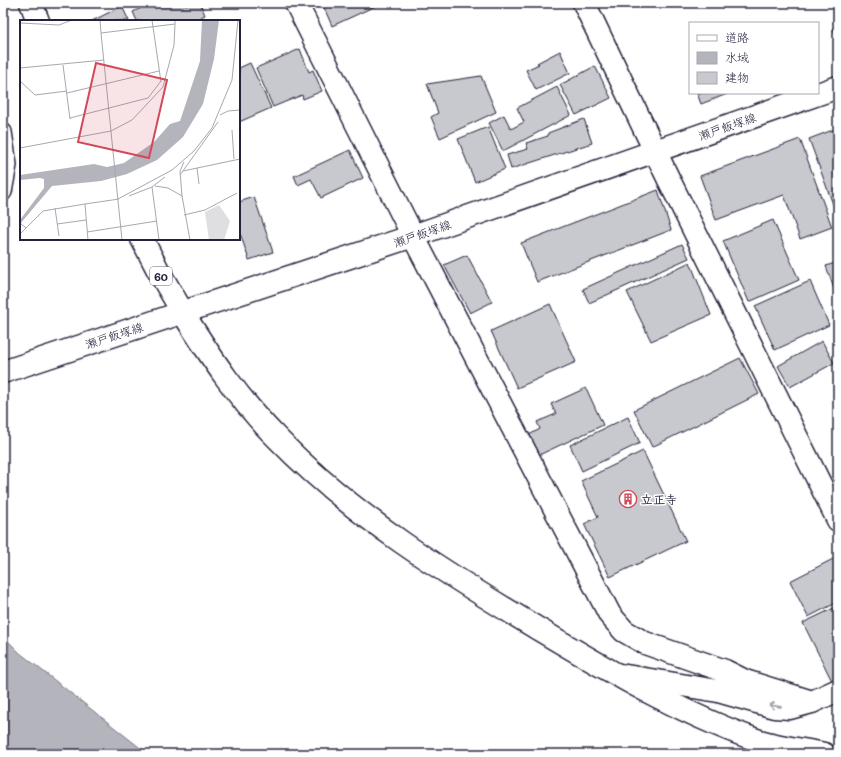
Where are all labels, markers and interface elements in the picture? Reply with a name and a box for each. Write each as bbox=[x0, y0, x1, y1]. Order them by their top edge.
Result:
inset map bbox=[20, 20, 240, 240]
legend bbox=[689, 22, 819, 94]
text: 道路 bbox=[725, 29, 749, 45]
text: 水域 bbox=[725, 49, 749, 65]
text: 建物 bbox=[725, 69, 749, 85]
street label: 瀬戸飯塚線 bbox=[696, 109, 758, 143]
street label: 瀬戸飯塚線 bbox=[391, 216, 453, 250]
road number: 60 bbox=[150, 267, 172, 285]
street label: 瀬戸飯塚線 bbox=[83, 318, 145, 352]
building icon: 立正寺 bbox=[618, 489, 638, 509]
place label: 立正寺 bbox=[641, 491, 677, 507]
one-way arrow bbox=[769, 702, 782, 710]

